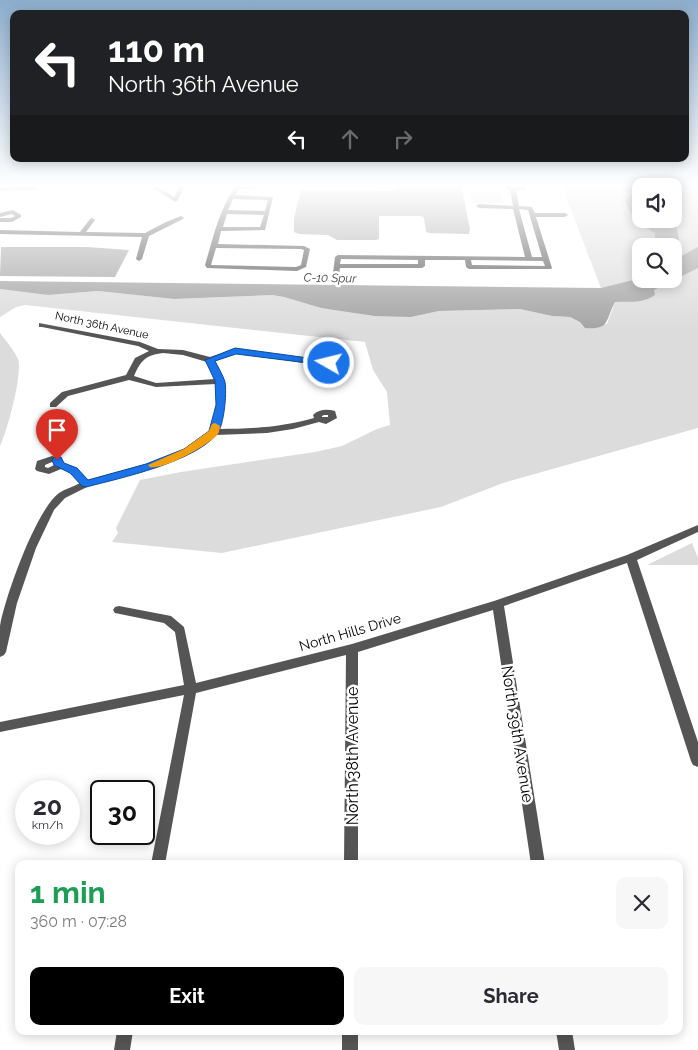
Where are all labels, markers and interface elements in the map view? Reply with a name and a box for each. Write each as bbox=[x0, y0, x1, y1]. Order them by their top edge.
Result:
text: 110 m bbox=[108, 29, 205, 70]
icon: left bbox=[25, 30, 90, 95]
text: North 36th Avenue bbox=[108, 71, 299, 97]
icon: left bbox=[283, 125, 311, 153]
icon: ahead bbox=[336, 125, 364, 153]
icon: right bbox=[389, 125, 417, 153]
map controls bbox=[632, 178, 682, 288]
button: sound bbox=[632, 178, 682, 228]
button: search bbox=[632, 238, 682, 288]
water label: C-10 Spur bbox=[304, 271, 357, 285]
street label: North 36th Avenue bbox=[54, 309, 150, 342]
position arrow bbox=[302, 336, 354, 388]
pin bbox=[36, 409, 78, 460]
icon: arrive bbox=[43, 416, 71, 444]
street label: North Hills Drive bbox=[297, 610, 403, 654]
street label: North 39th Avenue bbox=[497, 664, 538, 804]
street label: North 38th Avenue bbox=[343, 687, 362, 825]
speed limit sign: 30 bbox=[90, 780, 155, 845]
text: 20 bbox=[33, 791, 62, 821]
text: km/h bbox=[32, 818, 63, 832]
text: 1 min bbox=[30, 875, 106, 910]
button: close bbox=[616, 877, 668, 929]
text: 360 m · 07:28 bbox=[30, 912, 127, 931]
button: Exit bbox=[30, 967, 344, 1025]
button: Share bbox=[354, 967, 668, 1025]

